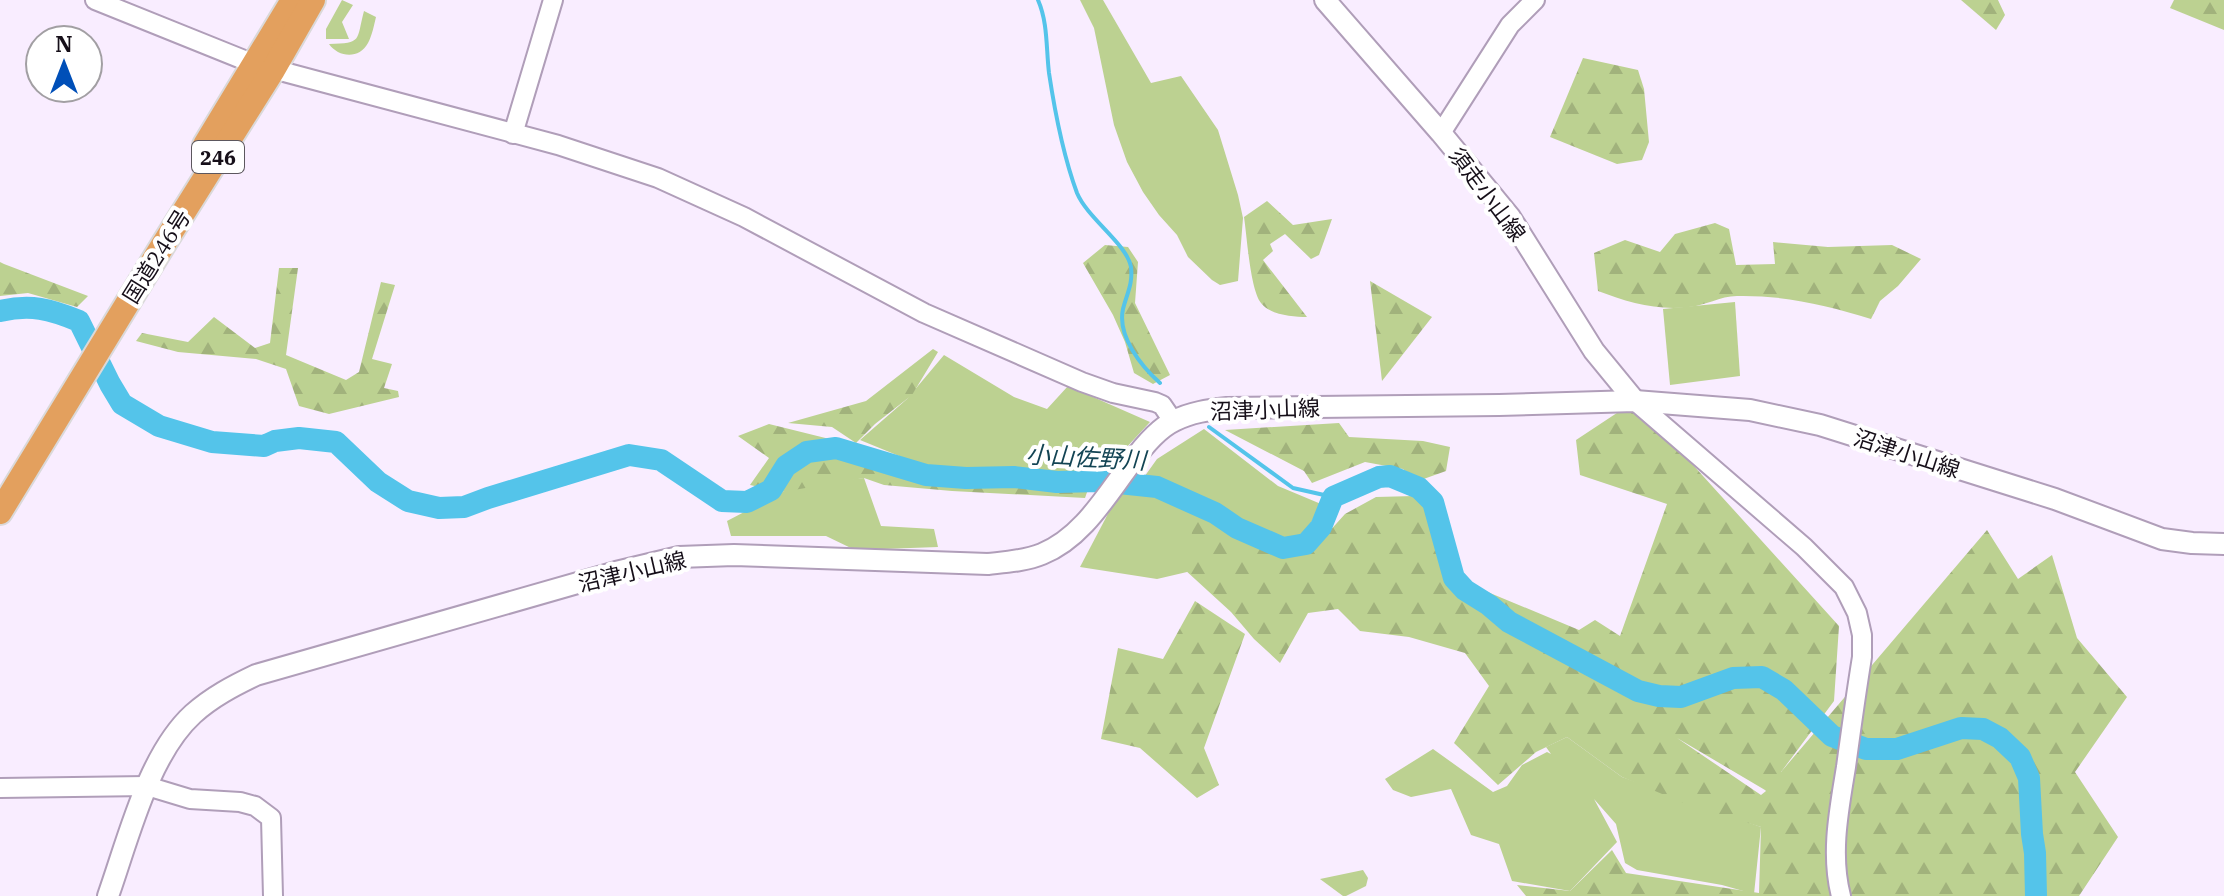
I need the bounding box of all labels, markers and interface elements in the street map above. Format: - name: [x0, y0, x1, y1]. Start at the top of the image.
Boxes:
- north arrow: [24, 24, 104, 104]
- text: N: [55, 29, 73, 58]
- road number: 246: [192, 141, 244, 173]
- street label: 須走小山線: [1443, 141, 1533, 247]
- street label: 国道246号: [116, 204, 196, 308]
- street label: 沼津小山線: [1210, 393, 1320, 425]
- street label: 沼津小山線: [1850, 422, 1964, 484]
- water label: 小山佐野川: [1025, 438, 1150, 476]
- street label: 沼津小山線: [575, 544, 689, 598]

